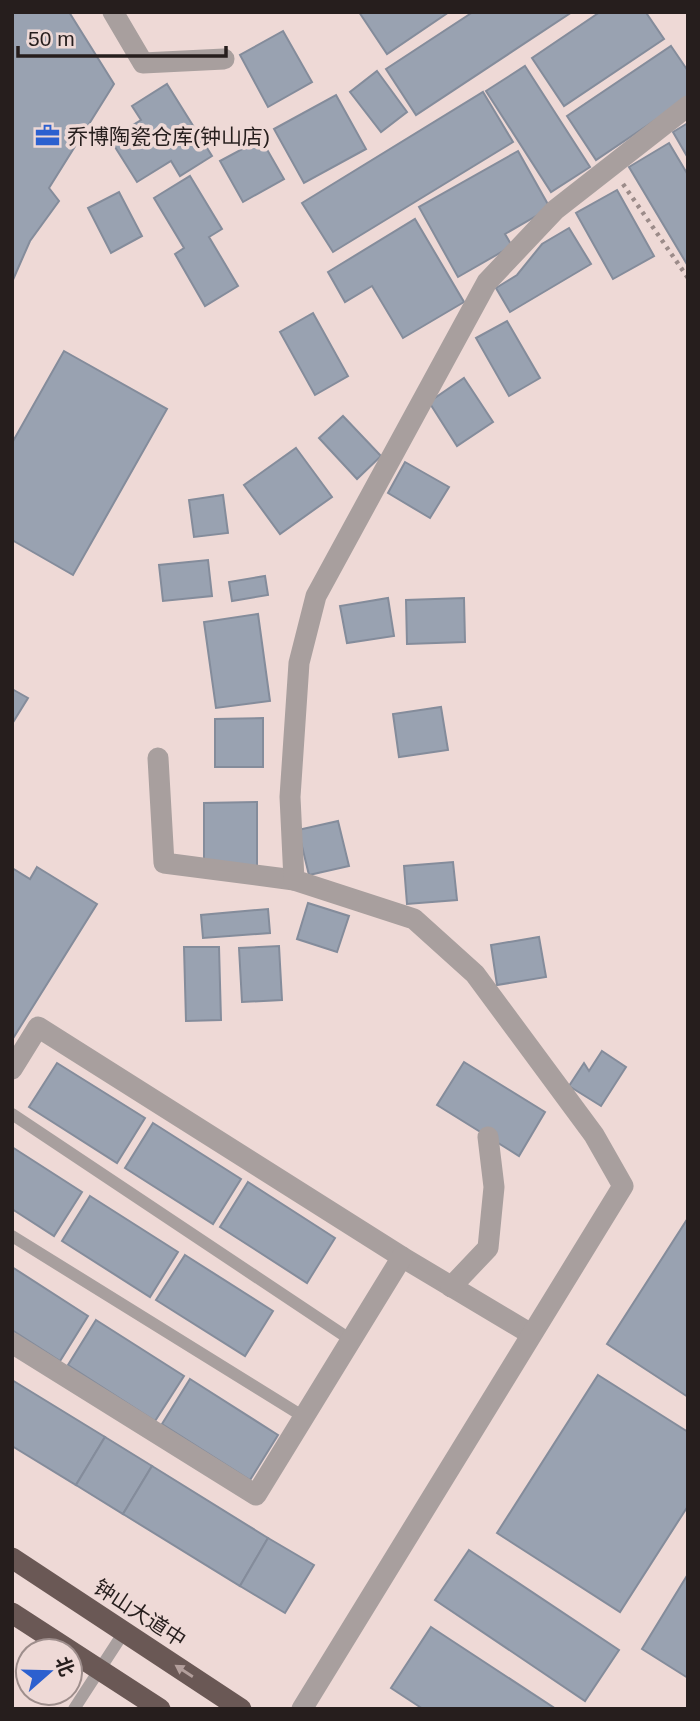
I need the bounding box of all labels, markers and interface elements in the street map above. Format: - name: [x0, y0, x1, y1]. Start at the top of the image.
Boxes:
- scale bar: [18, 14, 226, 58]
- text: 50 m: [28, 27, 75, 50]
- office icon: 乔博陶瓷仓库(钟山店): [33, 122, 61, 150]
- place label: 乔博陶瓷仓库(钟山店): [67, 125, 270, 148]
- street label: 钟山大道中: [90, 1575, 190, 1651]
- north arrow: [14, 1637, 84, 1707]
- text: 北: [51, 1654, 78, 1679]
- one-way arrow: [174, 1665, 194, 1678]

